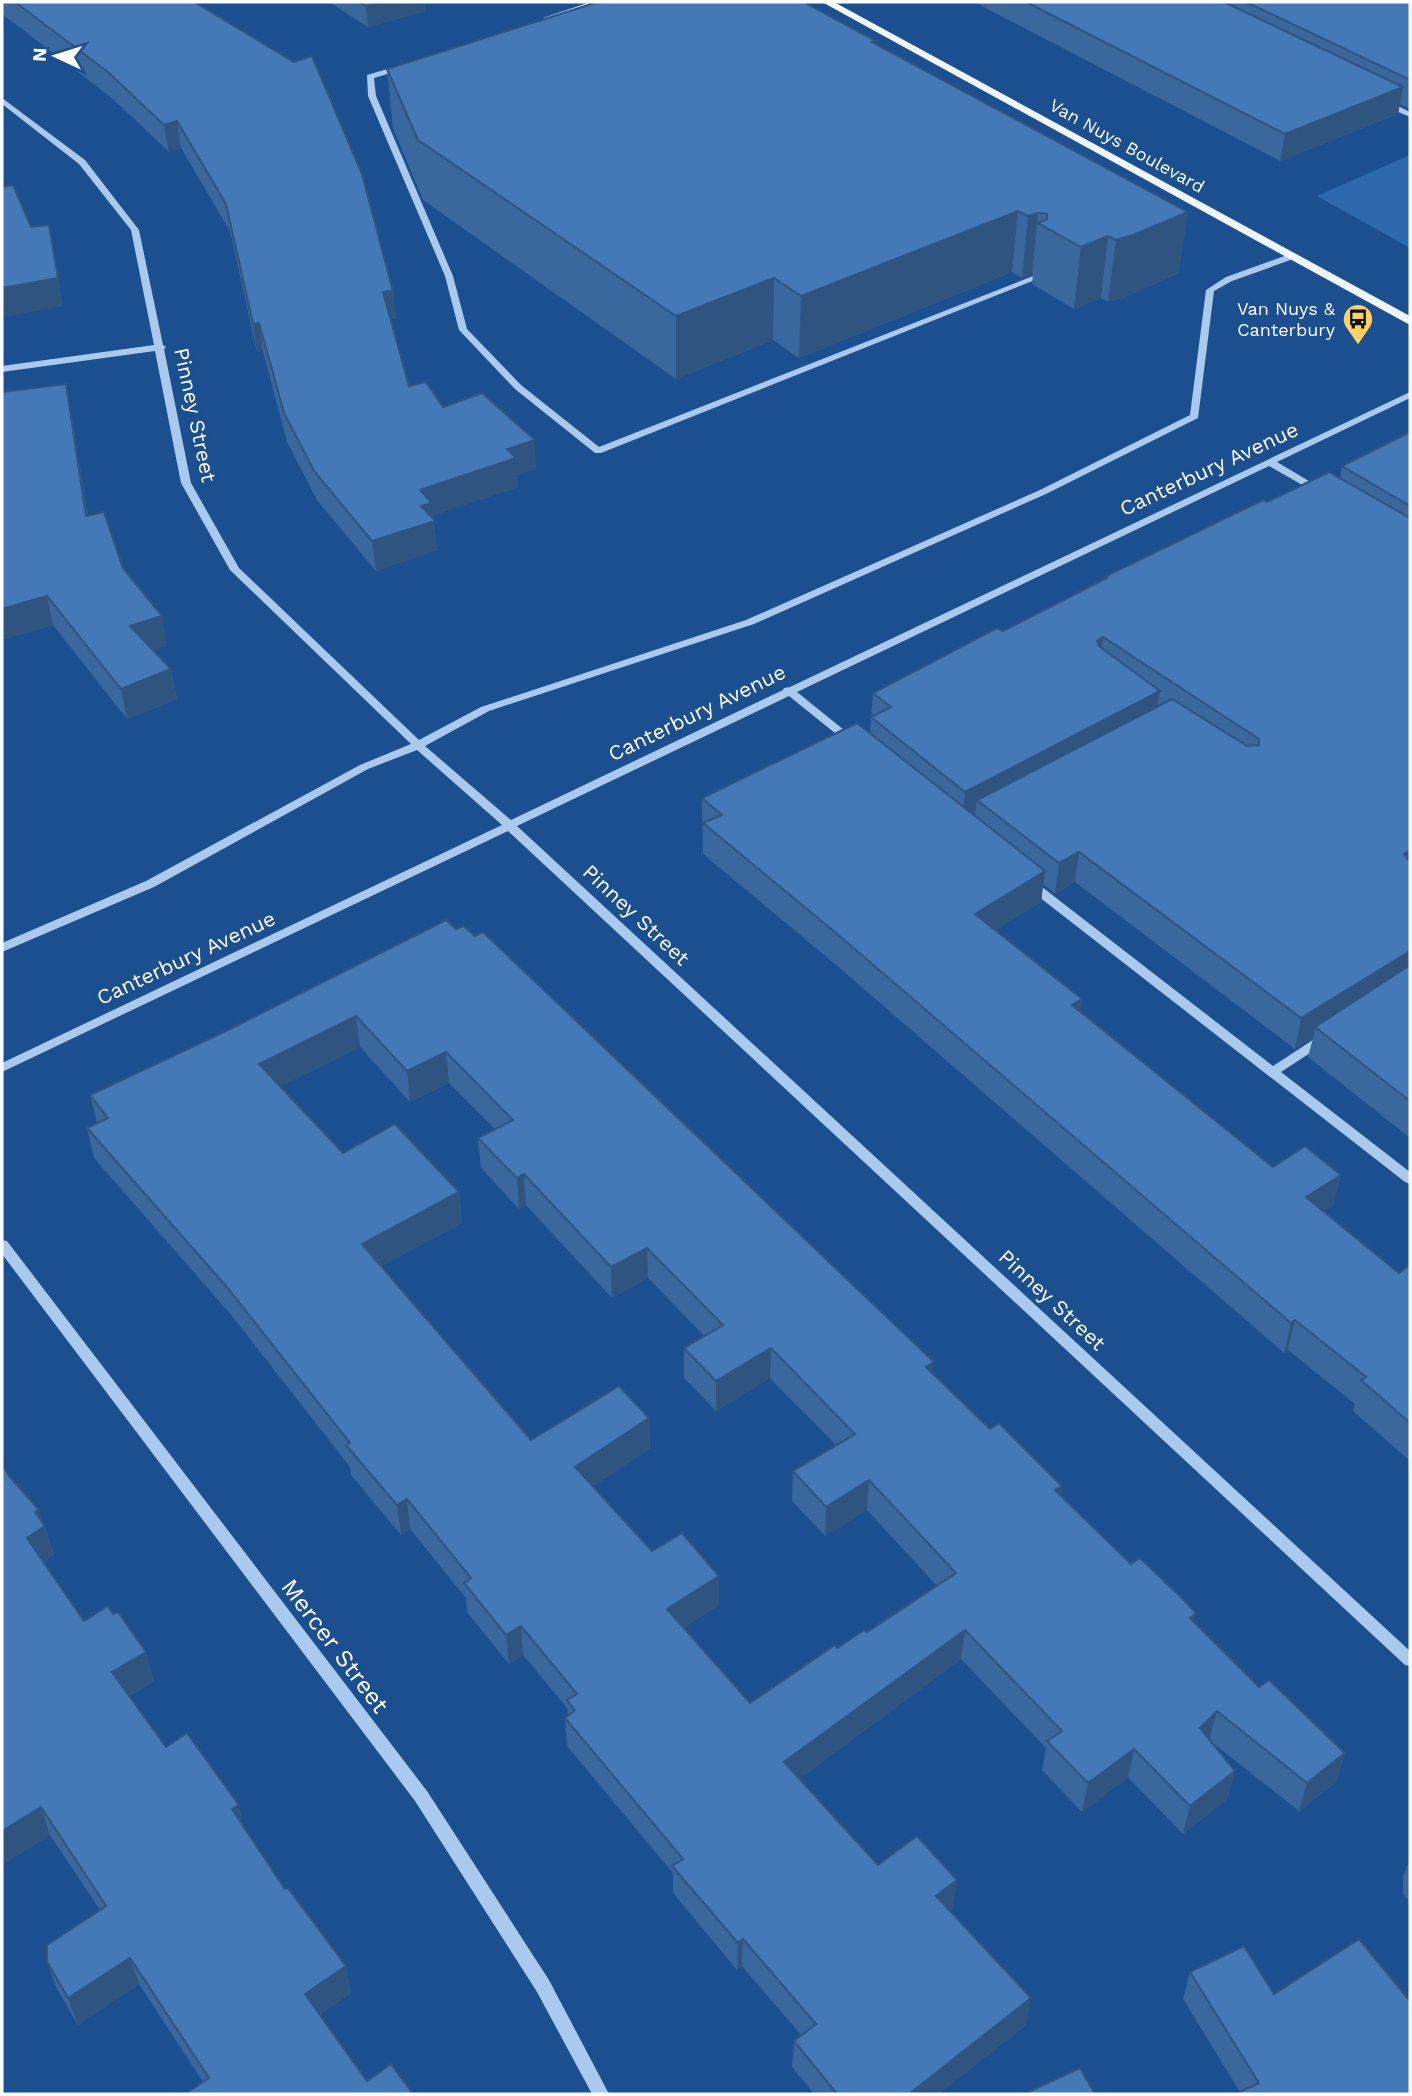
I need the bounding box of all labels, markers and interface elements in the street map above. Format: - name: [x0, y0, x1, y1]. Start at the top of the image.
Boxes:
- north arrow: [21, 21, 91, 91]
- text: N: [28, 47, 52, 63]
- street label: Van Nuys Boulevard: [1046, 94, 1208, 197]
- place label: Van Nuys & Canterbury: [1237, 298, 1336, 340]
- bus stop icon: Van Nuys & Canterbury: [1341, 302, 1375, 346]
- street label: Pinney Street: [169, 345, 222, 485]
- street label: Canterbury Avenue: [1115, 416, 1302, 521]
- street label: Canterbury Avenue: [604, 659, 790, 766]
- street label: Pinney Street: [578, 859, 695, 971]
- street label: Canterbury Avenue: [92, 905, 279, 1010]
- street label: Pinney Street: [994, 1244, 1111, 1356]
- street label: Mercer Street: [276, 1573, 394, 1719]

